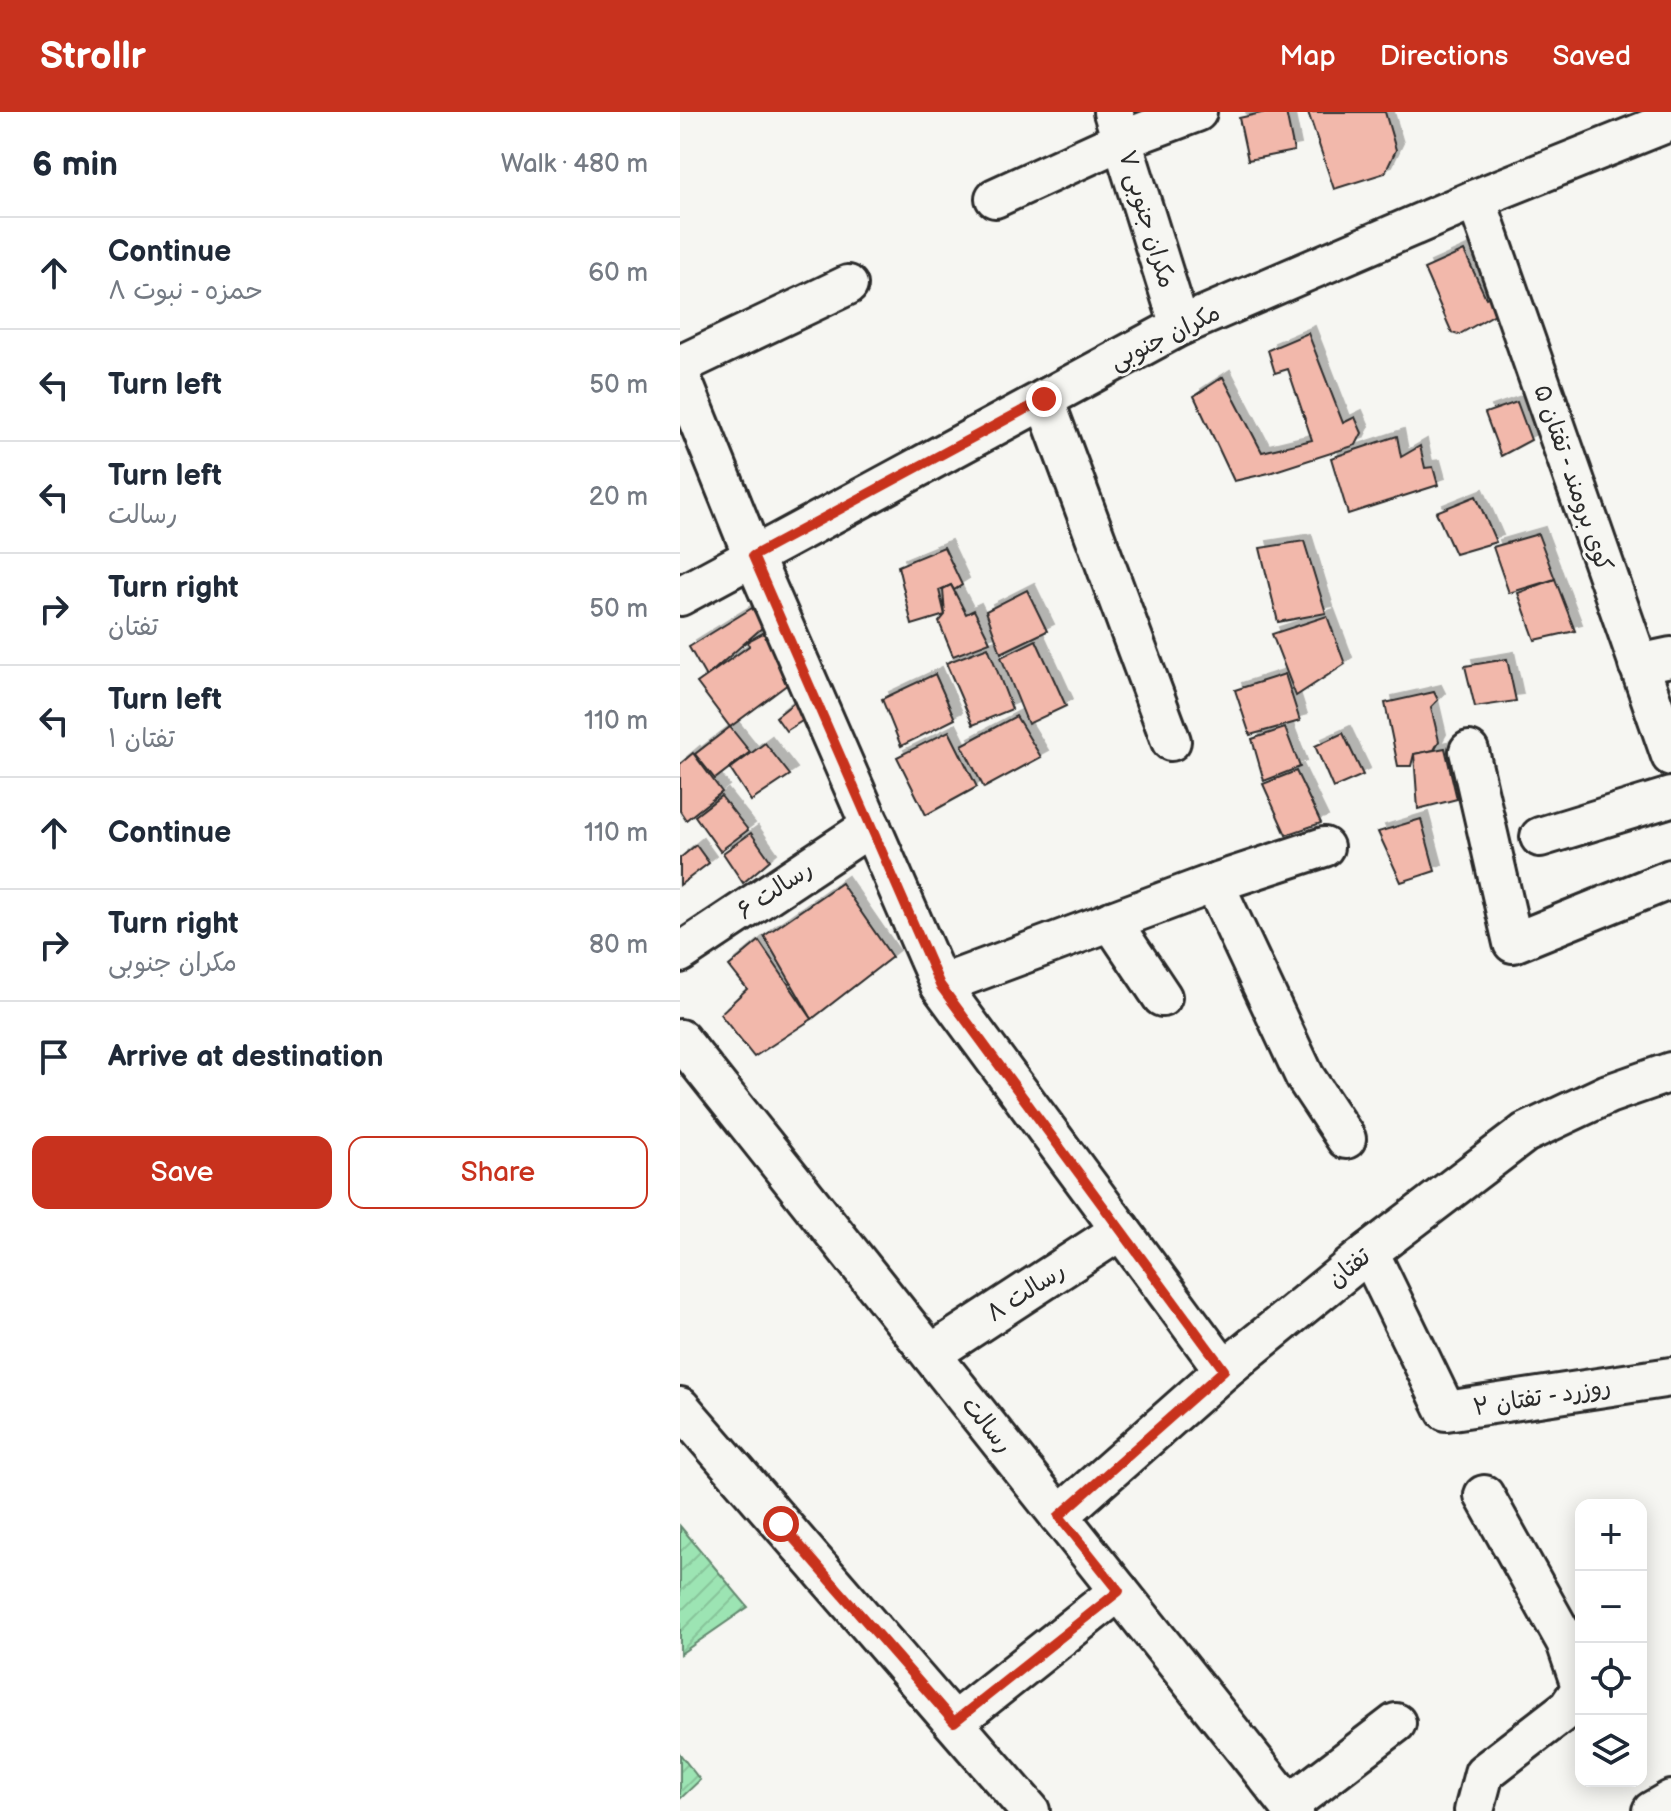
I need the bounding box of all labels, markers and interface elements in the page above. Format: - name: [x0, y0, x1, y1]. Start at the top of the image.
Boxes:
- text: Strollr: [40, 34, 146, 79]
- text: Map: [1279, 40, 1336, 73]
- text: Directions: [1380, 40, 1508, 73]
- text: Saved: [1552, 40, 1631, 73]
- text: 6 min: [32, 144, 118, 185]
- street label: مکران جنوبی ۷: [1111, 147, 1182, 292]
- text: Walk · 480 m: [501, 149, 648, 180]
- text: Continue: [108, 234, 231, 270]
- icon: ahead: [32, 251, 76, 295]
- text: 60 m: [588, 258, 648, 289]
- text: حمزه - نبوت ۸: [108, 276, 263, 307]
- street label: مکران جنوبی: [1105, 298, 1225, 377]
- icon: left: [32, 363, 76, 407]
- text: Turn left: [108, 367, 222, 403]
- text: 50 m: [589, 370, 648, 401]
- route end: [1026, 381, 1062, 417]
- street label: کوی برومند - تفتان ۵: [1527, 381, 1619, 575]
- text: Turn left: [108, 458, 222, 494]
- icon: left: [32, 475, 76, 519]
- text: 20 m: [589, 482, 648, 513]
- text: رسالت: [108, 500, 178, 531]
- text: Turn right: [108, 570, 239, 606]
- icon: right: [32, 587, 76, 631]
- text: 50 m: [589, 594, 648, 625]
- text: تفتان: [108, 612, 158, 643]
- text: Turn left: [108, 682, 222, 718]
- icon: left: [32, 699, 76, 743]
- text: 110 m: [584, 706, 648, 737]
- text: تفتان ۱: [108, 724, 175, 755]
- icon: ahead: [32, 811, 76, 855]
- text: Continue: [108, 815, 231, 851]
- text: 110 m: [584, 818, 648, 849]
- street label: رسالت ۶: [731, 854, 819, 926]
- text: Turn right: [108, 906, 239, 942]
- icon: right: [32, 923, 76, 967]
- text: 80 m: [589, 930, 648, 961]
- text: مکران جنوبی: [108, 948, 237, 979]
- icon: arrive: [32, 1035, 76, 1079]
- text: Arrive at destination: [108, 1039, 384, 1075]
- button: Save: [32, 1136, 332, 1209]
- button: Share: [348, 1136, 648, 1209]
- street label: تفتان: [1322, 1241, 1377, 1294]
- street label: رسالت ۸: [981, 1256, 1071, 1328]
- street label: روزرد - تفتان ۲: [1471, 1372, 1613, 1422]
- street label: رسالت: [955, 1391, 1019, 1459]
- map controls: [1575, 1499, 1647, 1787]
- button: +: [1575, 1499, 1647, 1571]
- route start: [763, 1506, 799, 1542]
- button: −: [1575, 1571, 1647, 1643]
- button: locate: [1575, 1643, 1647, 1715]
- button: layers: [1575, 1715, 1647, 1787]

